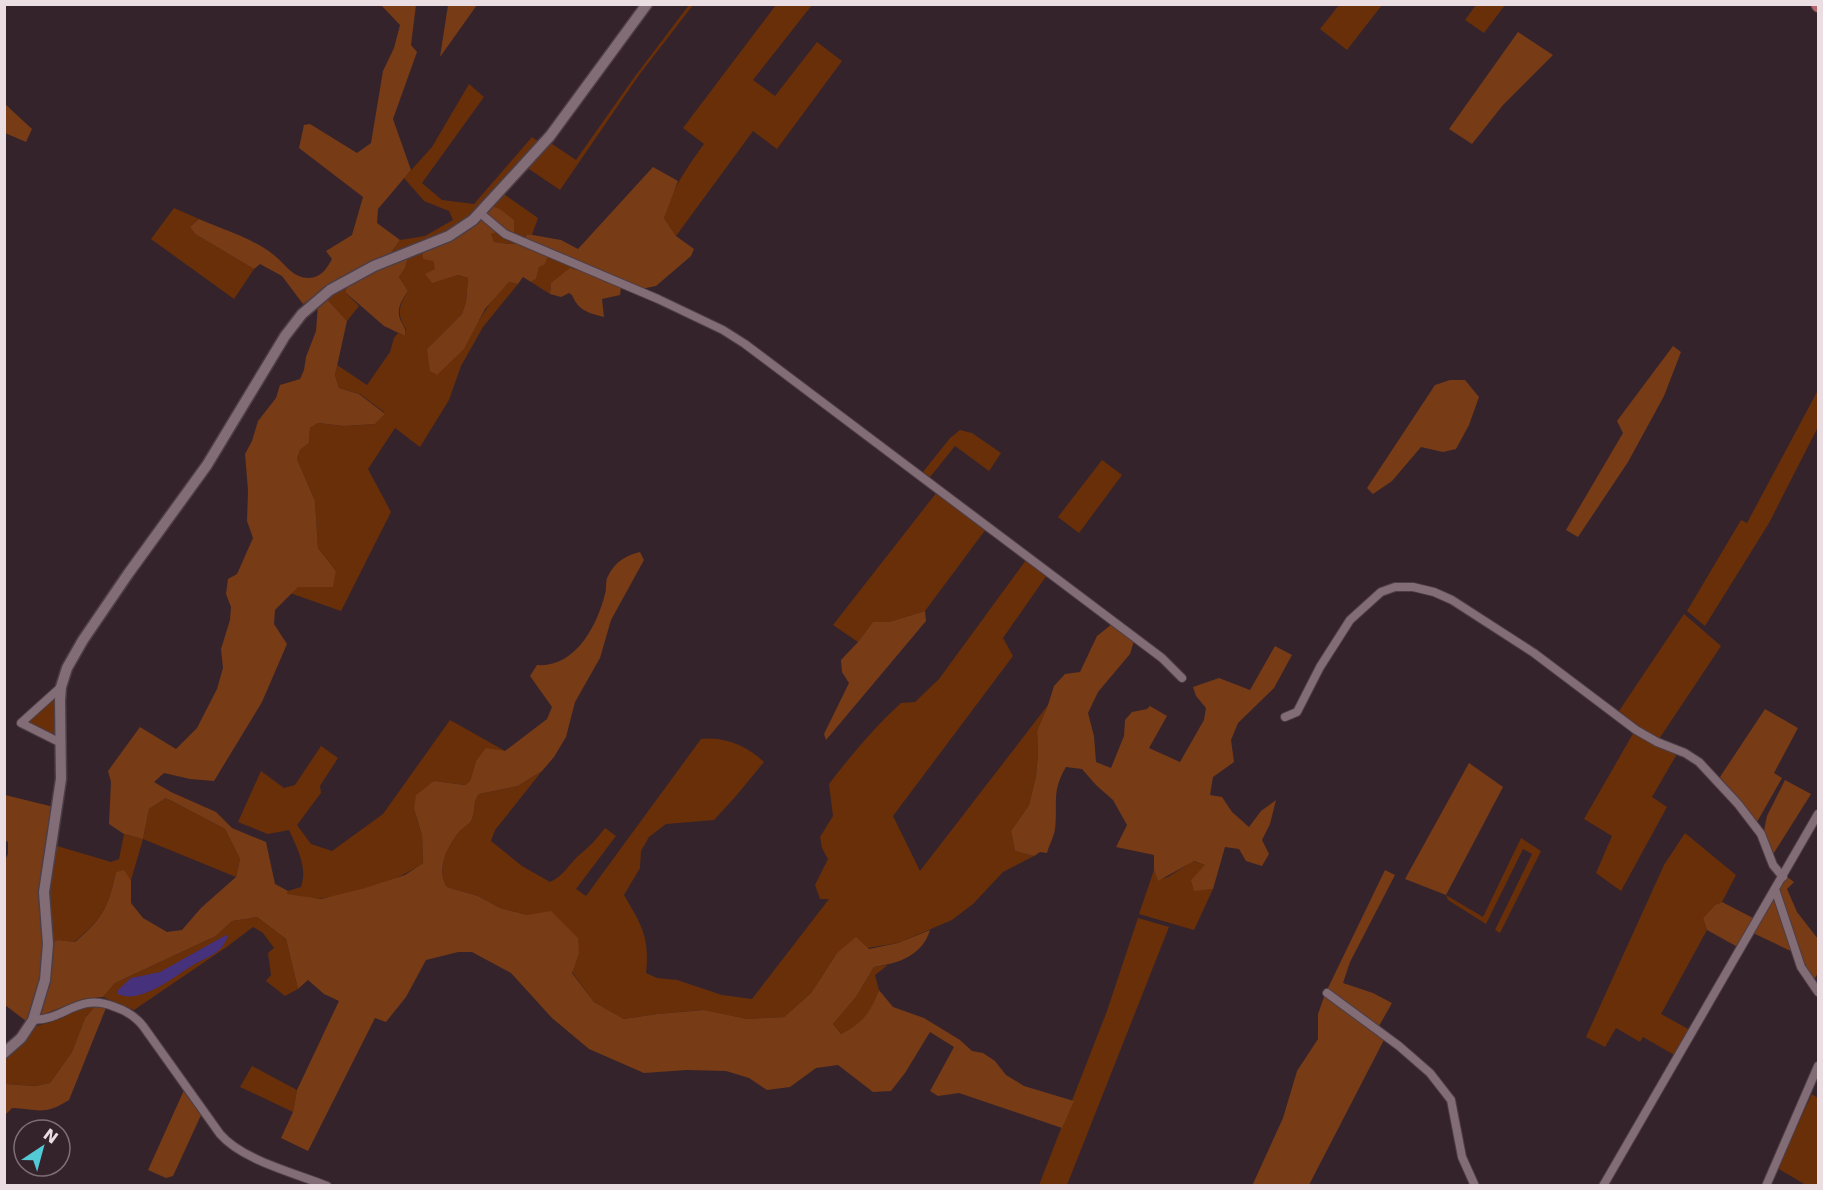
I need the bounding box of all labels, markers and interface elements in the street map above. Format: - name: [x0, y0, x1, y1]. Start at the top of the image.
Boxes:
- north arrow: [12, 1118, 72, 1178]
- text: N: [40, 1125, 62, 1148]

